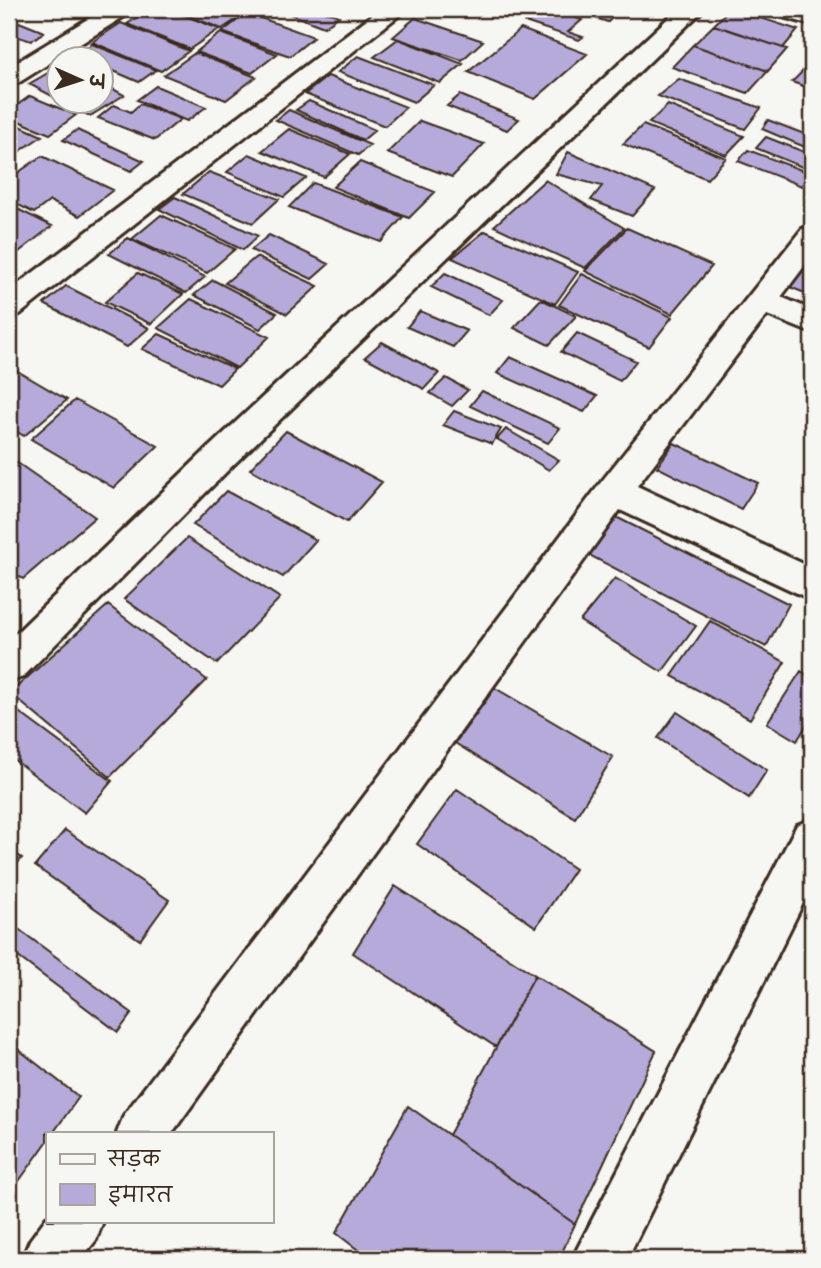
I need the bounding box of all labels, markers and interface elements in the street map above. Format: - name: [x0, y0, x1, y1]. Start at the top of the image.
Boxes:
- north arrow: [46, 46, 116, 116]
- text: उ: [82, 72, 109, 90]
- legend: [46, 1132, 273, 1222]
- text: सड़क: [107, 1145, 161, 1174]
- text: इमारत: [108, 1181, 174, 1210]

